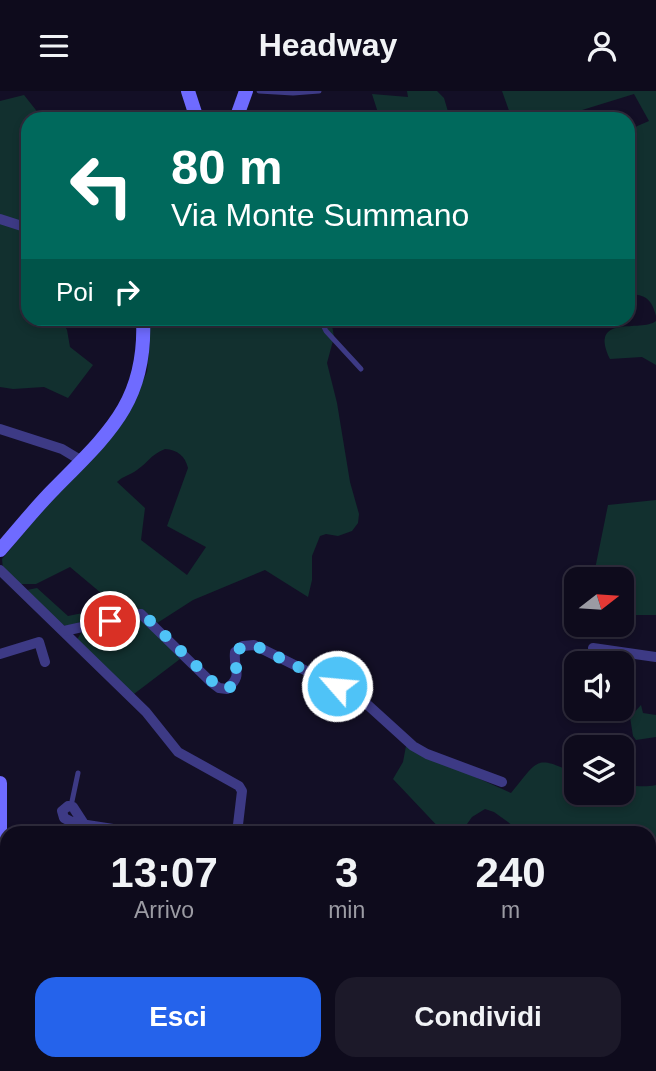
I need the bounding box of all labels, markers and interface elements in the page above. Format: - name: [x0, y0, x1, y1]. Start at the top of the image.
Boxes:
- icon: menu: [35, 27, 73, 65]
- text: Headway: [259, 27, 397, 63]
- icon: person: [583, 27, 621, 65]
- icon: left: [56, 140, 147, 231]
- text: 80 m: [171, 140, 283, 194]
- text: Via Monte Summano: [171, 197, 469, 233]
- icon: right: [108, 273, 146, 311]
- text: Poi: [56, 277, 94, 307]
- north arrow: [564, 567, 634, 637]
- map controls: [564, 567, 634, 805]
- pin: [80, 591, 140, 651]
- icon: arrive: [91, 602, 129, 640]
- position arrow: [300, 649, 374, 723]
- button: sound: [564, 651, 634, 721]
- button: layers: [564, 735, 634, 805]
- text: 13:07: [110, 849, 218, 896]
- text: 3: [335, 849, 358, 896]
- text: 240: [476, 849, 546, 896]
- text: Arrivo: [134, 897, 194, 923]
- text: min: [328, 897, 365, 923]
- text: m: [501, 897, 520, 923]
- button: Esci: [35, 977, 321, 1057]
- button: Condividi: [335, 977, 621, 1057]

